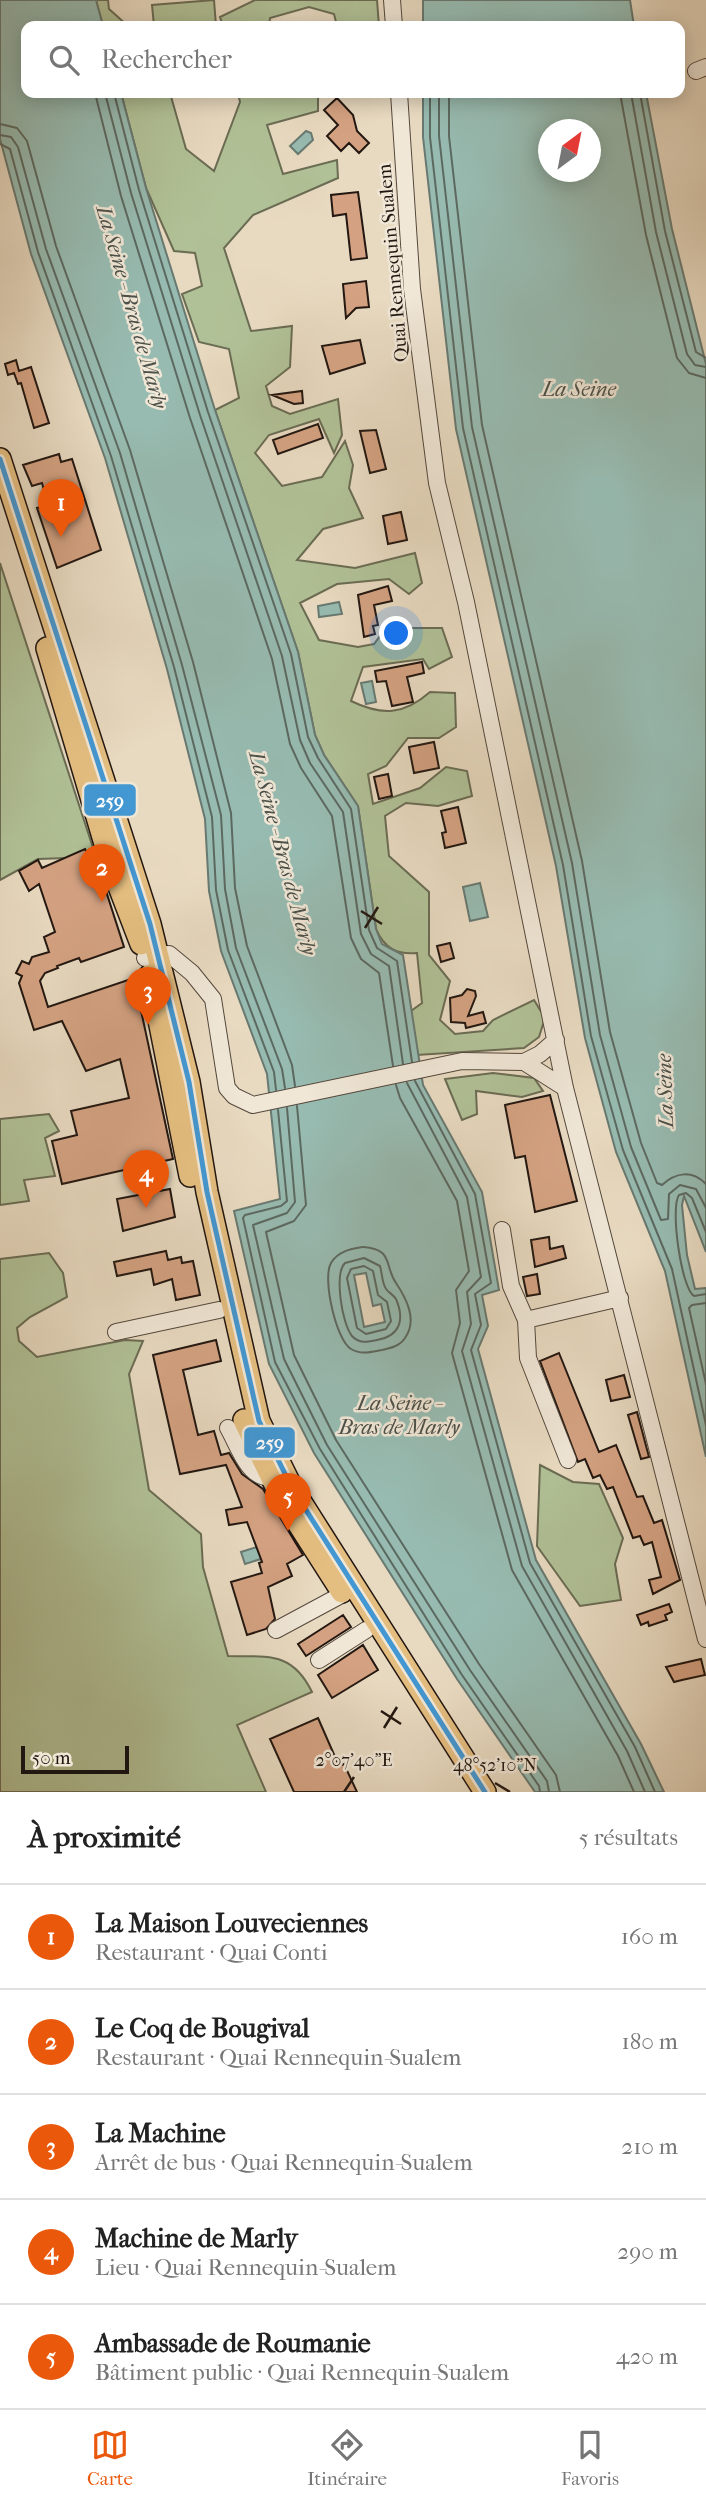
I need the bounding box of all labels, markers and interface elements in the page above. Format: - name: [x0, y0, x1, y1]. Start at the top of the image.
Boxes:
- search box: [21, 21, 685, 98]
- icon: search: [45, 41, 83, 79]
- text: Rechercher: [101, 44, 232, 75]
- north arrow: [538, 119, 601, 182]
- street label: Quai Rennequin Sualem: [373, 163, 413, 363]
- water label: La Seine - Bras de Marly: [91, 201, 173, 413]
- water label: La Seine: [540, 377, 617, 401]
- pin: 1: [38, 479, 84, 537]
- your location: [379, 616, 413, 650]
- water label: La Seine - Bras de Marly: [244, 746, 322, 959]
- line badge: 259: [83, 783, 137, 817]
- text: 259: [96, 790, 124, 812]
- pin: 2: [79, 844, 125, 902]
- pin: 3: [125, 967, 171, 1025]
- water label: La Seine: [652, 1053, 678, 1130]
- pin: 4: [123, 1150, 169, 1208]
- water label: La Seine - Bras de Marly: [337, 1391, 461, 1439]
- line badge: 259: [243, 1426, 296, 1459]
- text: 259: [256, 1432, 284, 1454]
- pin: 5: [265, 1473, 311, 1531]
- scale bar: [21, 1743, 130, 1775]
- text: 50 m: [32, 1747, 71, 1769]
- text: 2°07'40"E: [316, 1750, 392, 1771]
- text: 48°52'10"N: [453, 1755, 537, 1776]
- text: À proximité: [28, 1820, 181, 1855]
- text: 5 résultats: [579, 1824, 678, 1851]
- text: La Maison Louveciennes: [95, 1908, 368, 1939]
- text: 1: [47, 1923, 55, 1950]
- text: 160 m: [621, 1923, 678, 1950]
- text: Restaurant · Quai Conti: [95, 1939, 328, 1966]
- text: Le Coq de Bougival: [95, 2013, 309, 2044]
- text: 2: [45, 2028, 57, 2055]
- text: 180 m: [621, 2028, 678, 2055]
- text: Restaurant · Quai Rennequin-Sualem: [95, 2044, 461, 2071]
- text: La Machine: [95, 2118, 226, 2149]
- text: 3: [46, 2133, 56, 2160]
- text: 210 m: [621, 2133, 678, 2160]
- text: Arrêt de bus · Quai Rennequin-Sualem: [95, 2149, 473, 2176]
- text: Machine de Marly: [95, 2223, 298, 2254]
- text: 4: [44, 2238, 58, 2265]
- text: 290 m: [617, 2238, 678, 2265]
- text: Lieu · Quai Rennequin-Sualem: [95, 2254, 396, 2281]
- text: Ambassade de Roumanie: [95, 2328, 371, 2359]
- text: 5: [46, 2343, 56, 2370]
- text: 420 m: [616, 2343, 678, 2370]
- text: Bâtiment public · Quai Rennequin-Sualem: [95, 2359, 509, 2386]
- tab: Carte: [87, 2426, 133, 2490]
- tab: Itinéraire: [307, 2426, 387, 2490]
- tab: Favoris: [561, 2426, 619, 2490]

